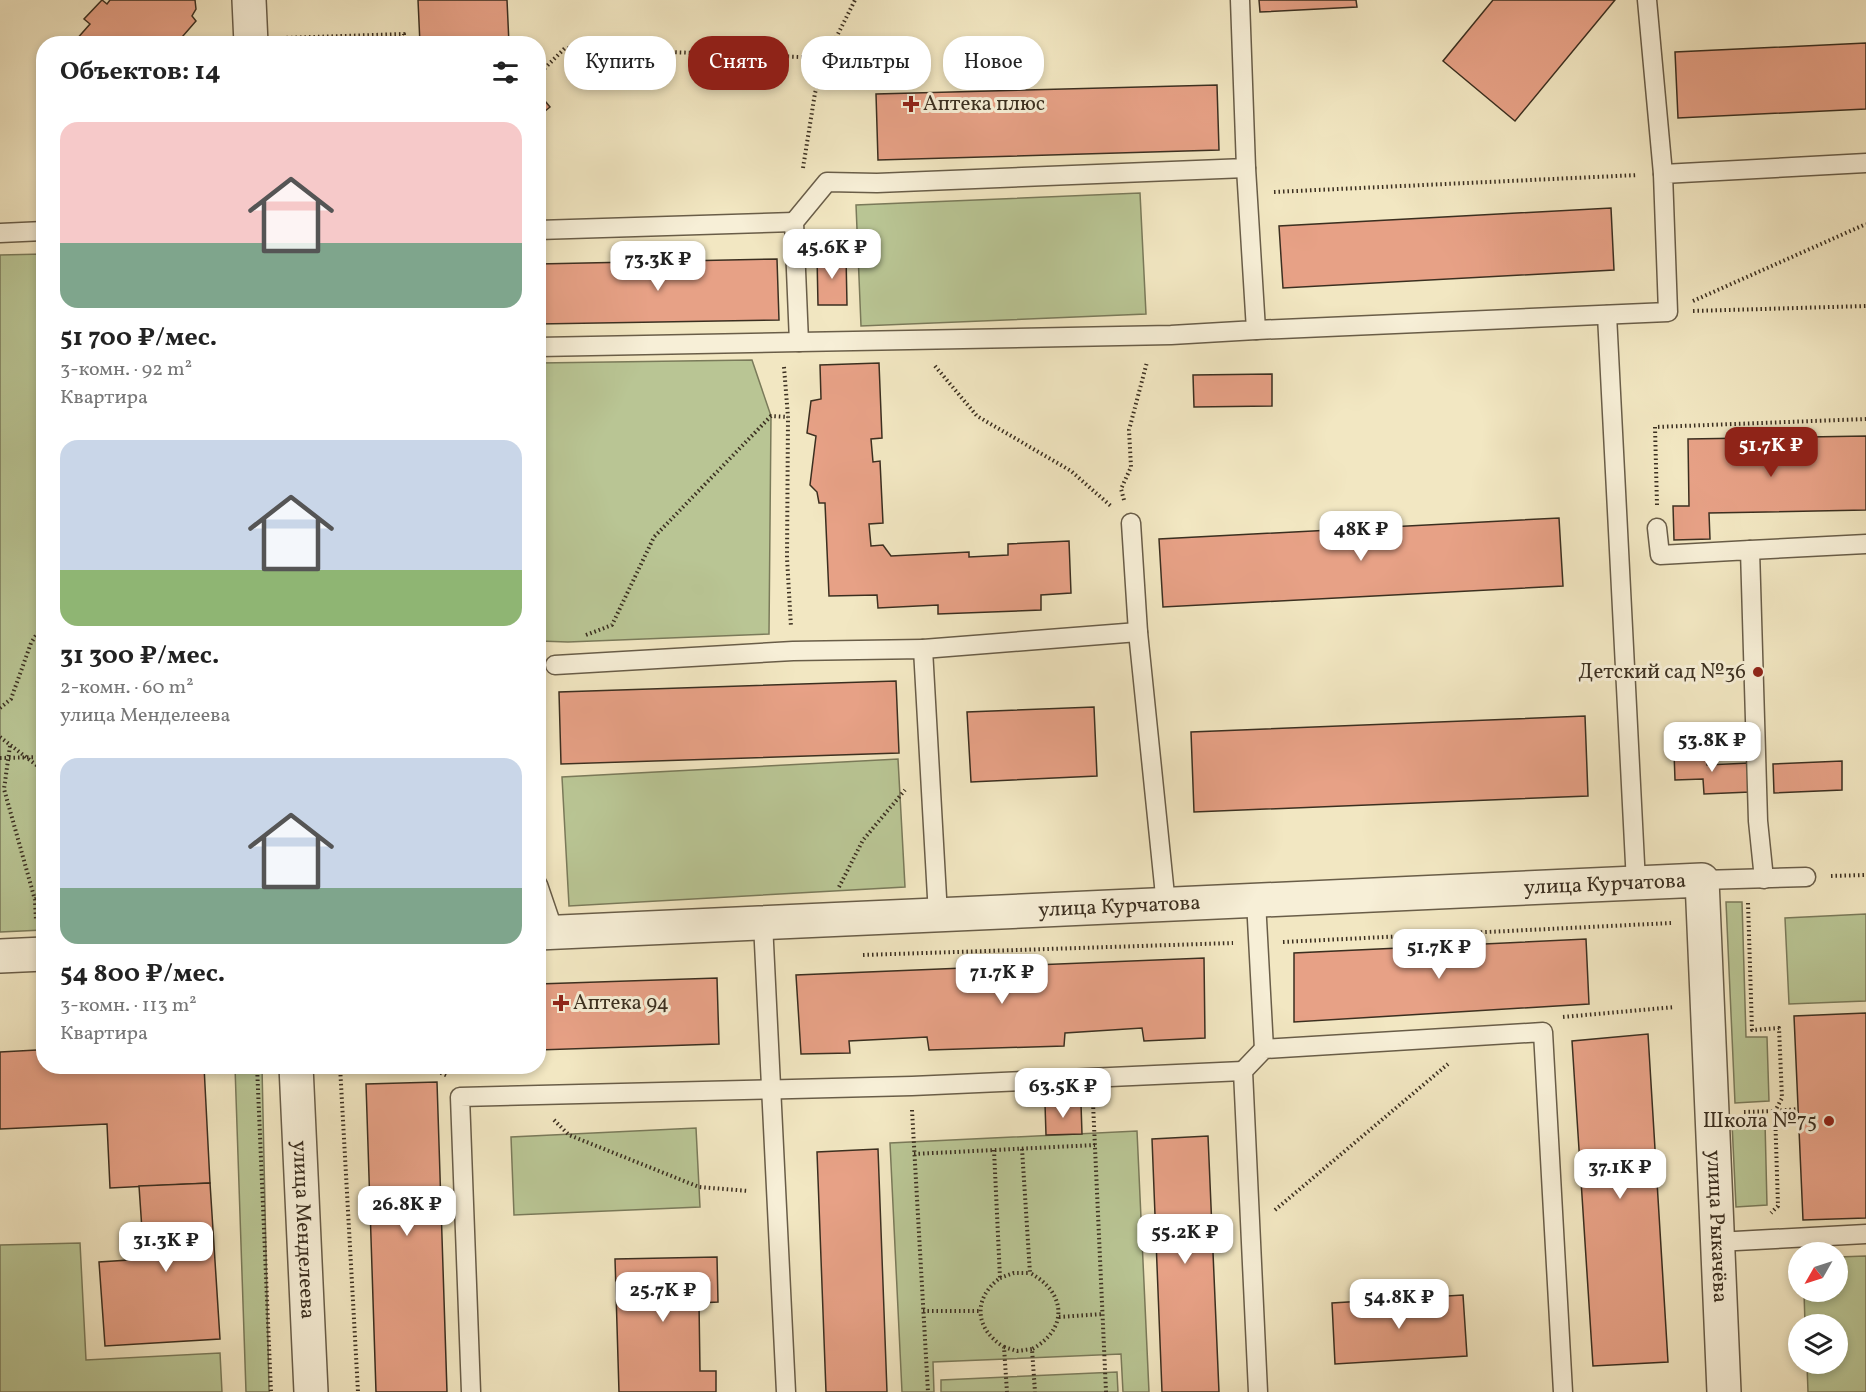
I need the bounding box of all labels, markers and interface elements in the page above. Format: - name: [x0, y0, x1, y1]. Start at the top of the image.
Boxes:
- chip: Купить: [564, 36, 676, 90]
- chip: Снять: [688, 36, 789, 90]
- chip: Фильтры: [801, 36, 931, 90]
- chip: Новое: [943, 36, 1044, 90]
- text: Объектов: 14: [60, 54, 221, 90]
- icon: filters: [489, 56, 522, 89]
- place label: Аптека плюс: [923, 90, 1045, 119]
- marker: Аптека плюс: [904, 97, 918, 111]
- icon: home: [237, 161, 345, 269]
- pin: 45.6K ₽: [777, 229, 887, 280]
- text: 45.6K ₽: [797, 234, 867, 262]
- pin: 73.3K ₽: [603, 241, 713, 292]
- text: 73.3K ₽: [624, 246, 692, 274]
- text: 51 700 ₽/мес.: [60, 320, 217, 356]
- text: 3-комн. · 92 m²: [60, 356, 192, 384]
- text: Квартира: [60, 384, 148, 412]
- pin: 51.7K ₽: [1716, 427, 1826, 478]
- text: 51.7K ₽: [1739, 432, 1803, 460]
- icon: home: [237, 479, 345, 587]
- pin: 48K ₽: [1319, 511, 1403, 562]
- text: 48K ₽: [1333, 516, 1389, 544]
- text: 31 300 ₽/мес.: [60, 638, 219, 674]
- place label: Детский сад №36: [1578, 658, 1746, 687]
- marker: Детский сад №36: [1751, 665, 1765, 679]
- text: 2-комн. · 60 m²: [60, 674, 194, 702]
- text: улица Менделеева: [60, 702, 230, 730]
- pin: 53.8K ₽: [1657, 722, 1767, 773]
- text: 53.8K ₽: [1678, 727, 1746, 755]
- icon: home: [237, 797, 345, 905]
- street label: улица Курчатова: [1523, 866, 1687, 903]
- street label: улица Курчатова: [1038, 888, 1201, 925]
- pin: 51.7K ₽: [1384, 929, 1494, 980]
- text: 51.7K ₽: [1407, 934, 1471, 962]
- pin: 71.7K ₽: [947, 954, 1057, 1005]
- text: 54 800 ₽/мес.: [60, 956, 225, 992]
- text: 71.7K ₽: [970, 959, 1034, 987]
- place label: Аптека 94: [573, 989, 669, 1018]
- text: 3-комн. · 113 m²: [60, 992, 197, 1020]
- marker: Аптека 94: [554, 996, 568, 1010]
- text: Квартира: [60, 1020, 148, 1048]
- pin: 63.5K ₽: [1008, 1068, 1118, 1119]
- text: 63.5K ₽: [1029, 1073, 1097, 1101]
- place label: Школа №75: [1703, 1107, 1817, 1136]
- marker: Школа №75: [1822, 1114, 1836, 1128]
- street label: улица Менделеева: [285, 1140, 322, 1320]
- pin: 37.1K ₽: [1565, 1149, 1675, 1200]
- street label: улица Рыкачёва: [1699, 1149, 1735, 1304]
- text: 37.1K ₽: [1588, 1154, 1652, 1182]
- pin: 26.8K ₽: [352, 1186, 462, 1237]
- text: 26.8K ₽: [372, 1191, 442, 1219]
- pin: 55.2K ₽: [1130, 1214, 1240, 1265]
- text: 55.2K ₽: [1151, 1219, 1219, 1247]
- pin: 31.3K ₽: [111, 1222, 221, 1273]
- text: 31.3K ₽: [133, 1227, 199, 1255]
- north arrow: [1788, 1242, 1848, 1302]
- map controls: [1788, 1242, 1848, 1374]
- pin: 25.7K ₽: [608, 1272, 718, 1323]
- text: 25.7K ₽: [630, 1277, 696, 1305]
- pin: 54.8K ₽: [1344, 1279, 1454, 1330]
- text: 54.8K ₽: [1364, 1284, 1434, 1312]
- button: layers: [1788, 1314, 1848, 1374]

